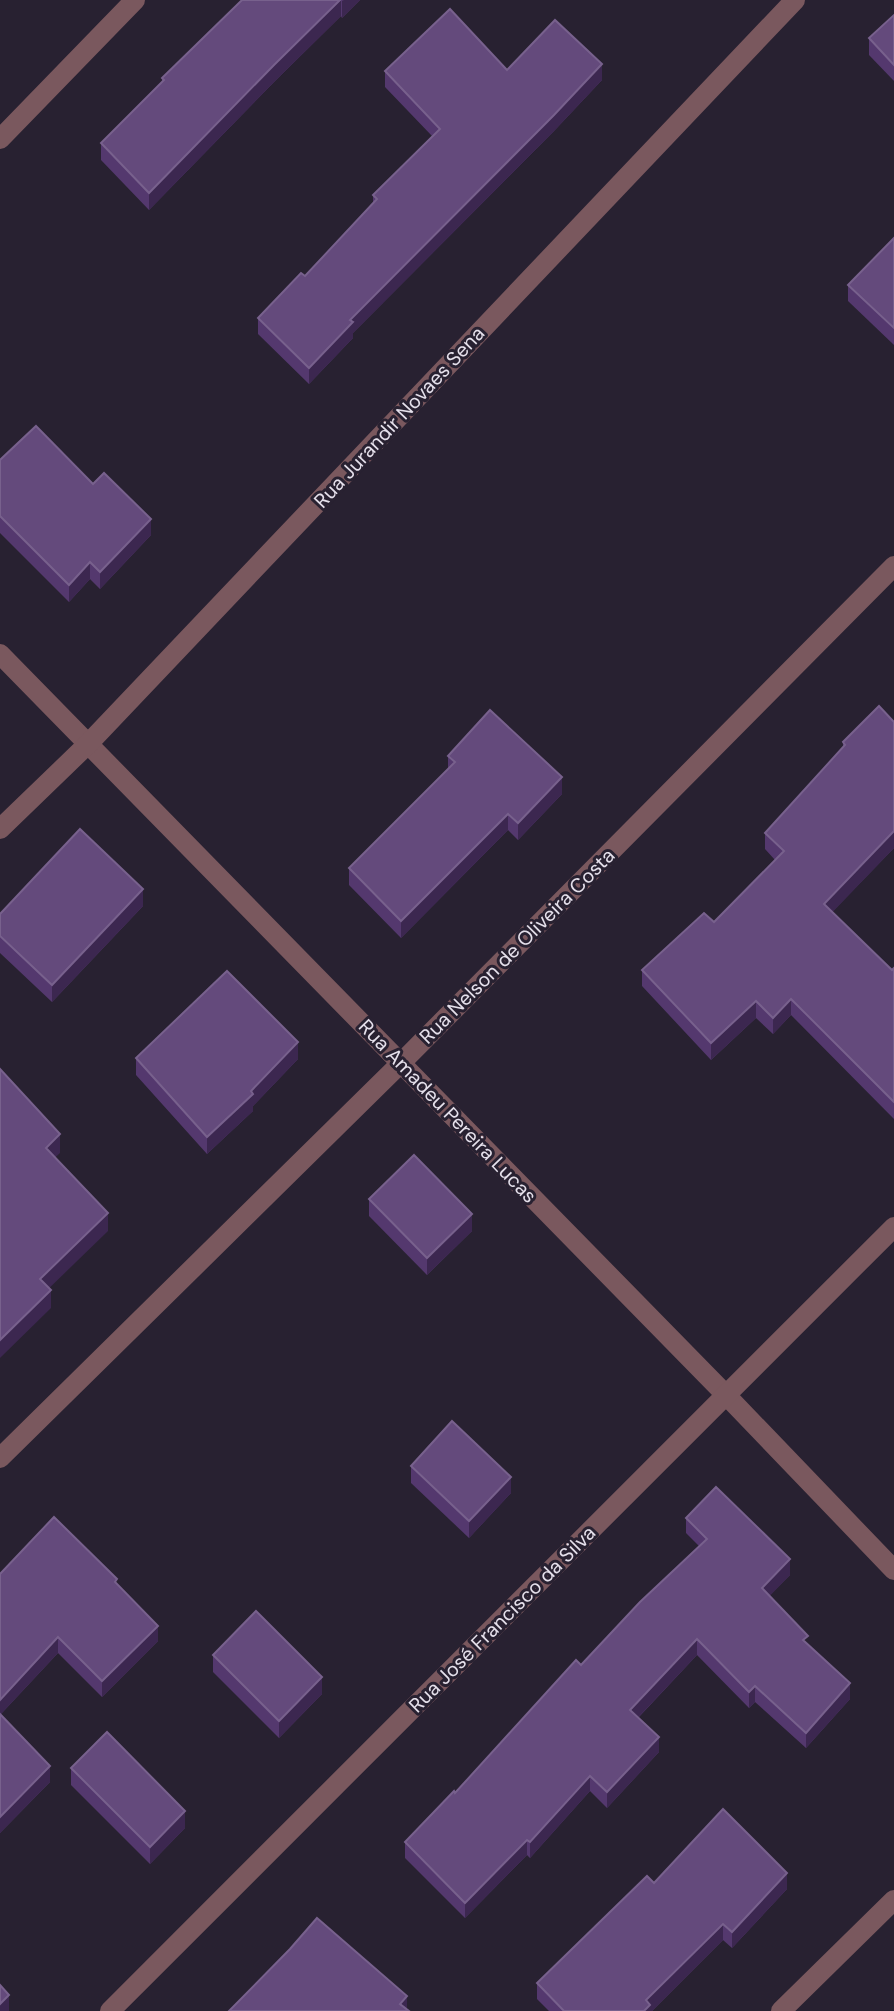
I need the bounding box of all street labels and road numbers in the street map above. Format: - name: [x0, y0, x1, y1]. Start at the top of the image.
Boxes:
- street label: Rua Jurandir Novaes Sena: [308, 321, 490, 513]
- street label: Rua Nelson de Oliveira Costa: [414, 843, 620, 1049]
- street label: Rua Amadeu Pereira Lucas: [353, 1014, 543, 1208]
- street label: Rua José Francisco da Silva: [403, 1520, 601, 1718]

